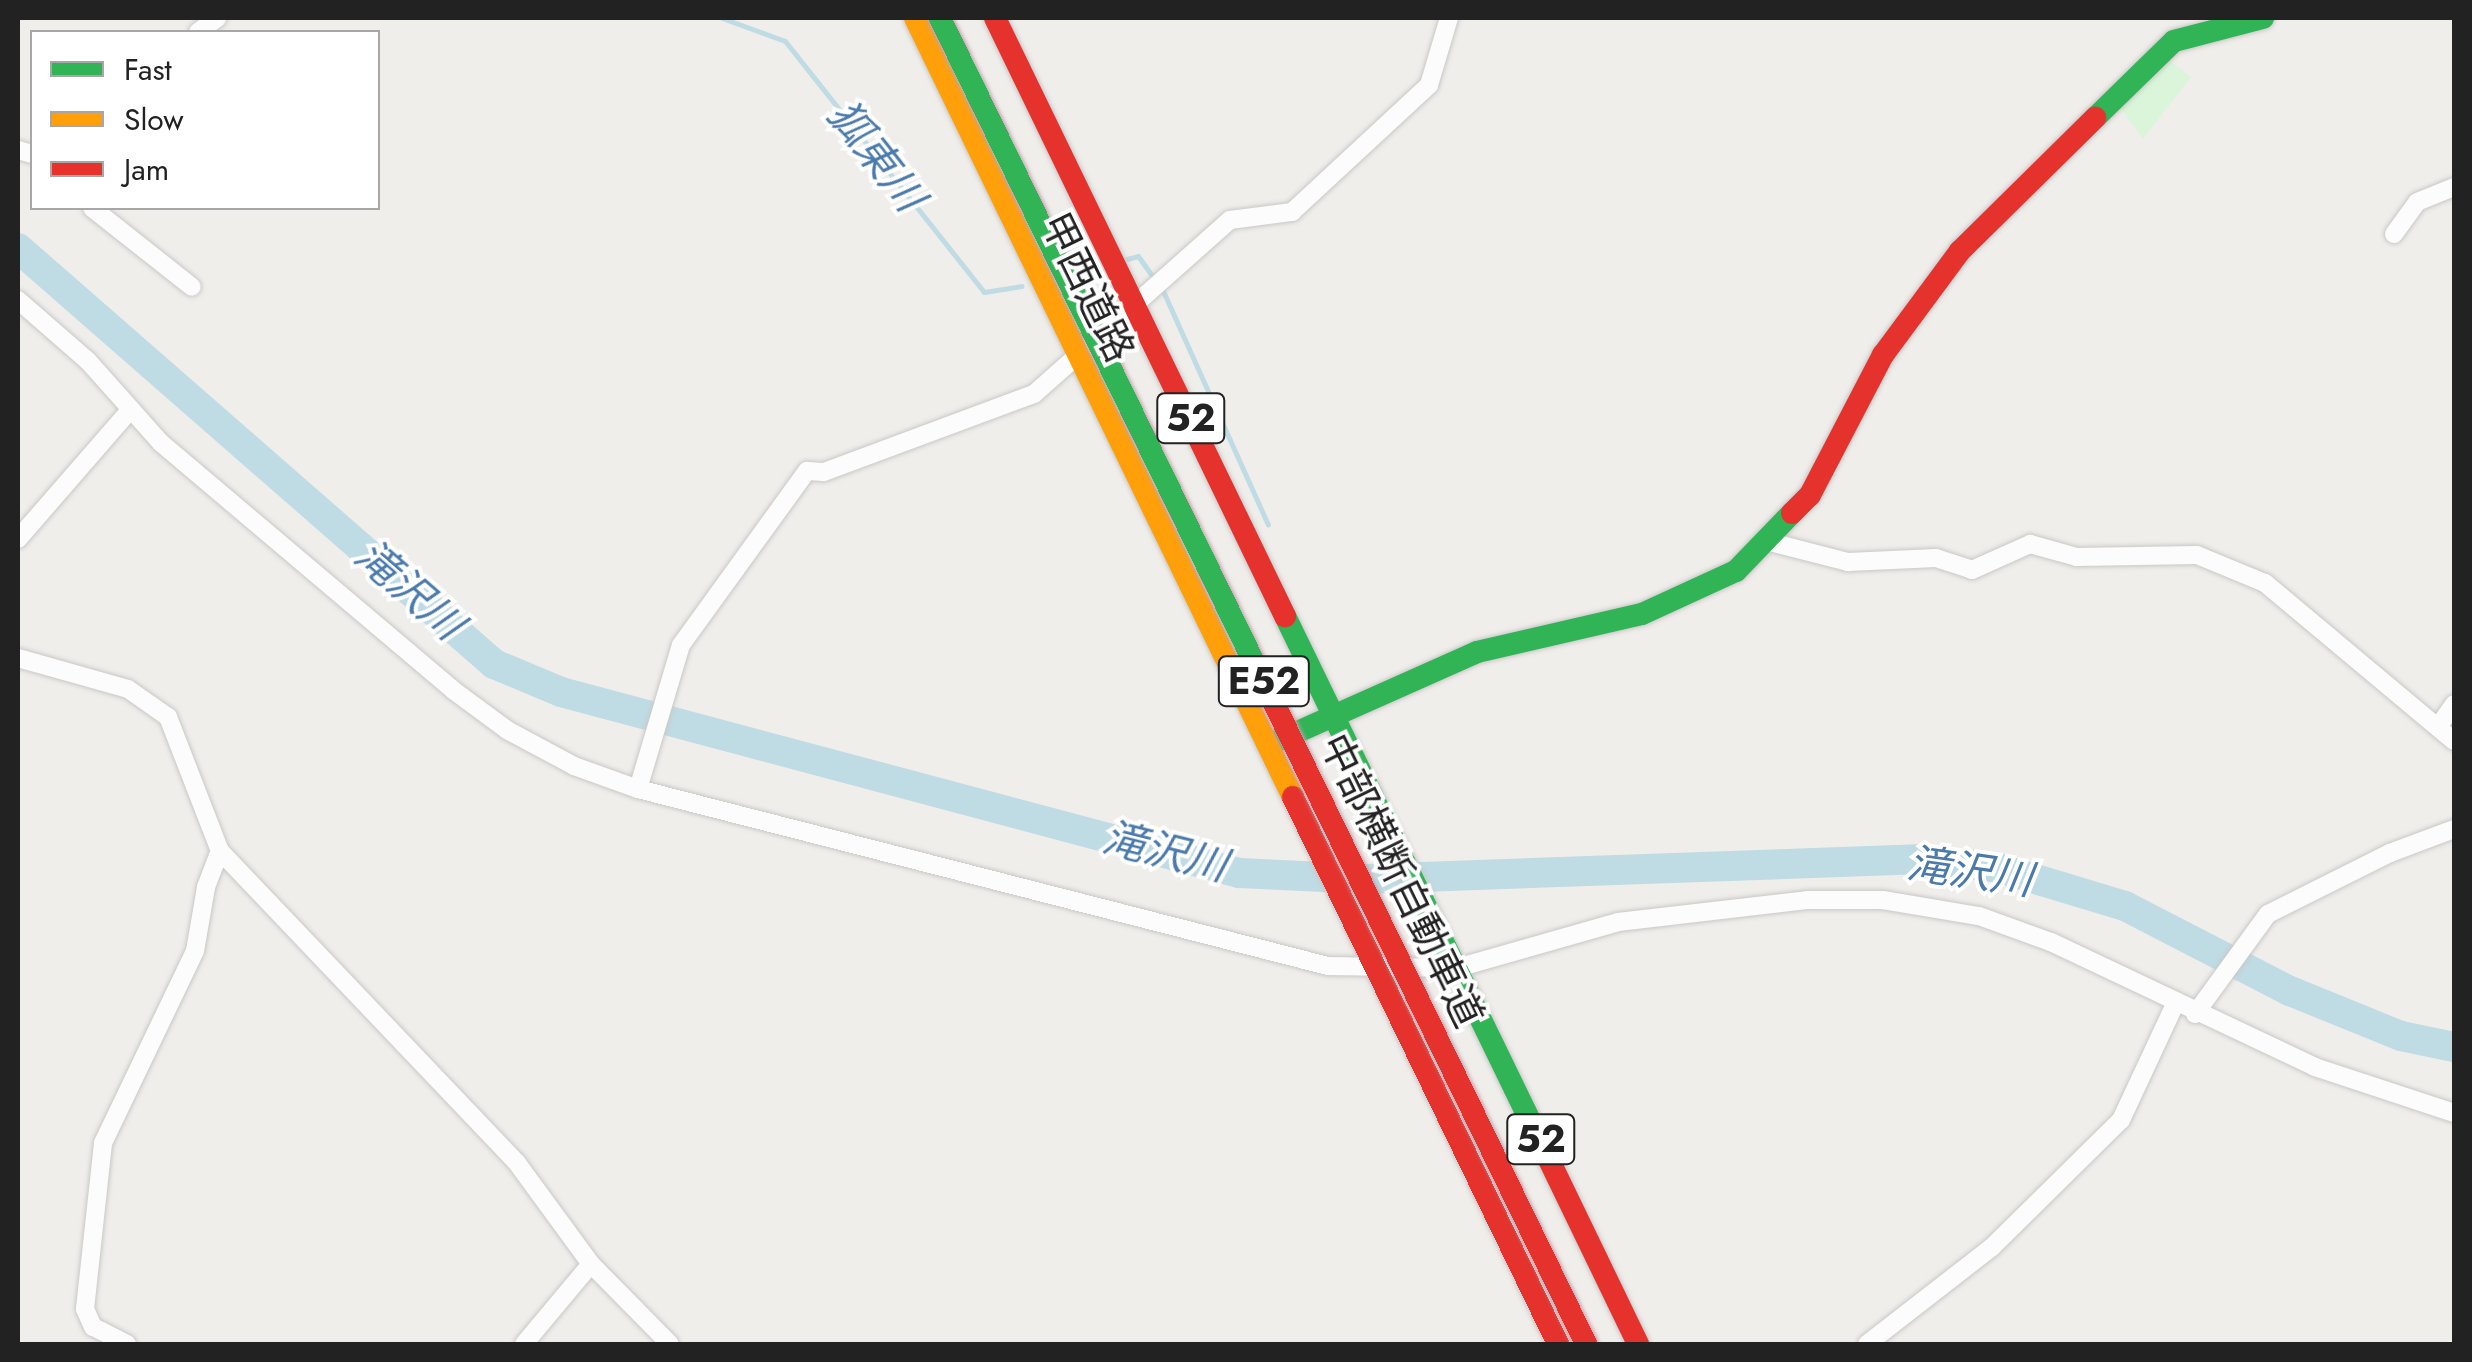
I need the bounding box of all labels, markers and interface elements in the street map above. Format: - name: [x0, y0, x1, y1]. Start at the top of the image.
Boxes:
- legend: [30, 30, 380, 210]
- text: Fast: [124, 48, 172, 91]
- water label: 狐東川: [817, 91, 935, 221]
- text: Slow: [124, 98, 184, 141]
- text: Jam: [124, 148, 169, 191]
- street label: 甲西道路: [1031, 205, 1145, 369]
- road number: 52: [1156, 385, 1226, 451]
- water label: 滝沢川: [345, 530, 473, 650]
- road number: E52: [1216, 648, 1312, 714]
- street label: 中部横断自動車道: [1310, 726, 1494, 1034]
- water label: 滝沢川: [1098, 812, 1232, 892]
- water label: 滝沢川: [1904, 838, 2036, 906]
- road number: 52: [1506, 1106, 1576, 1172]

